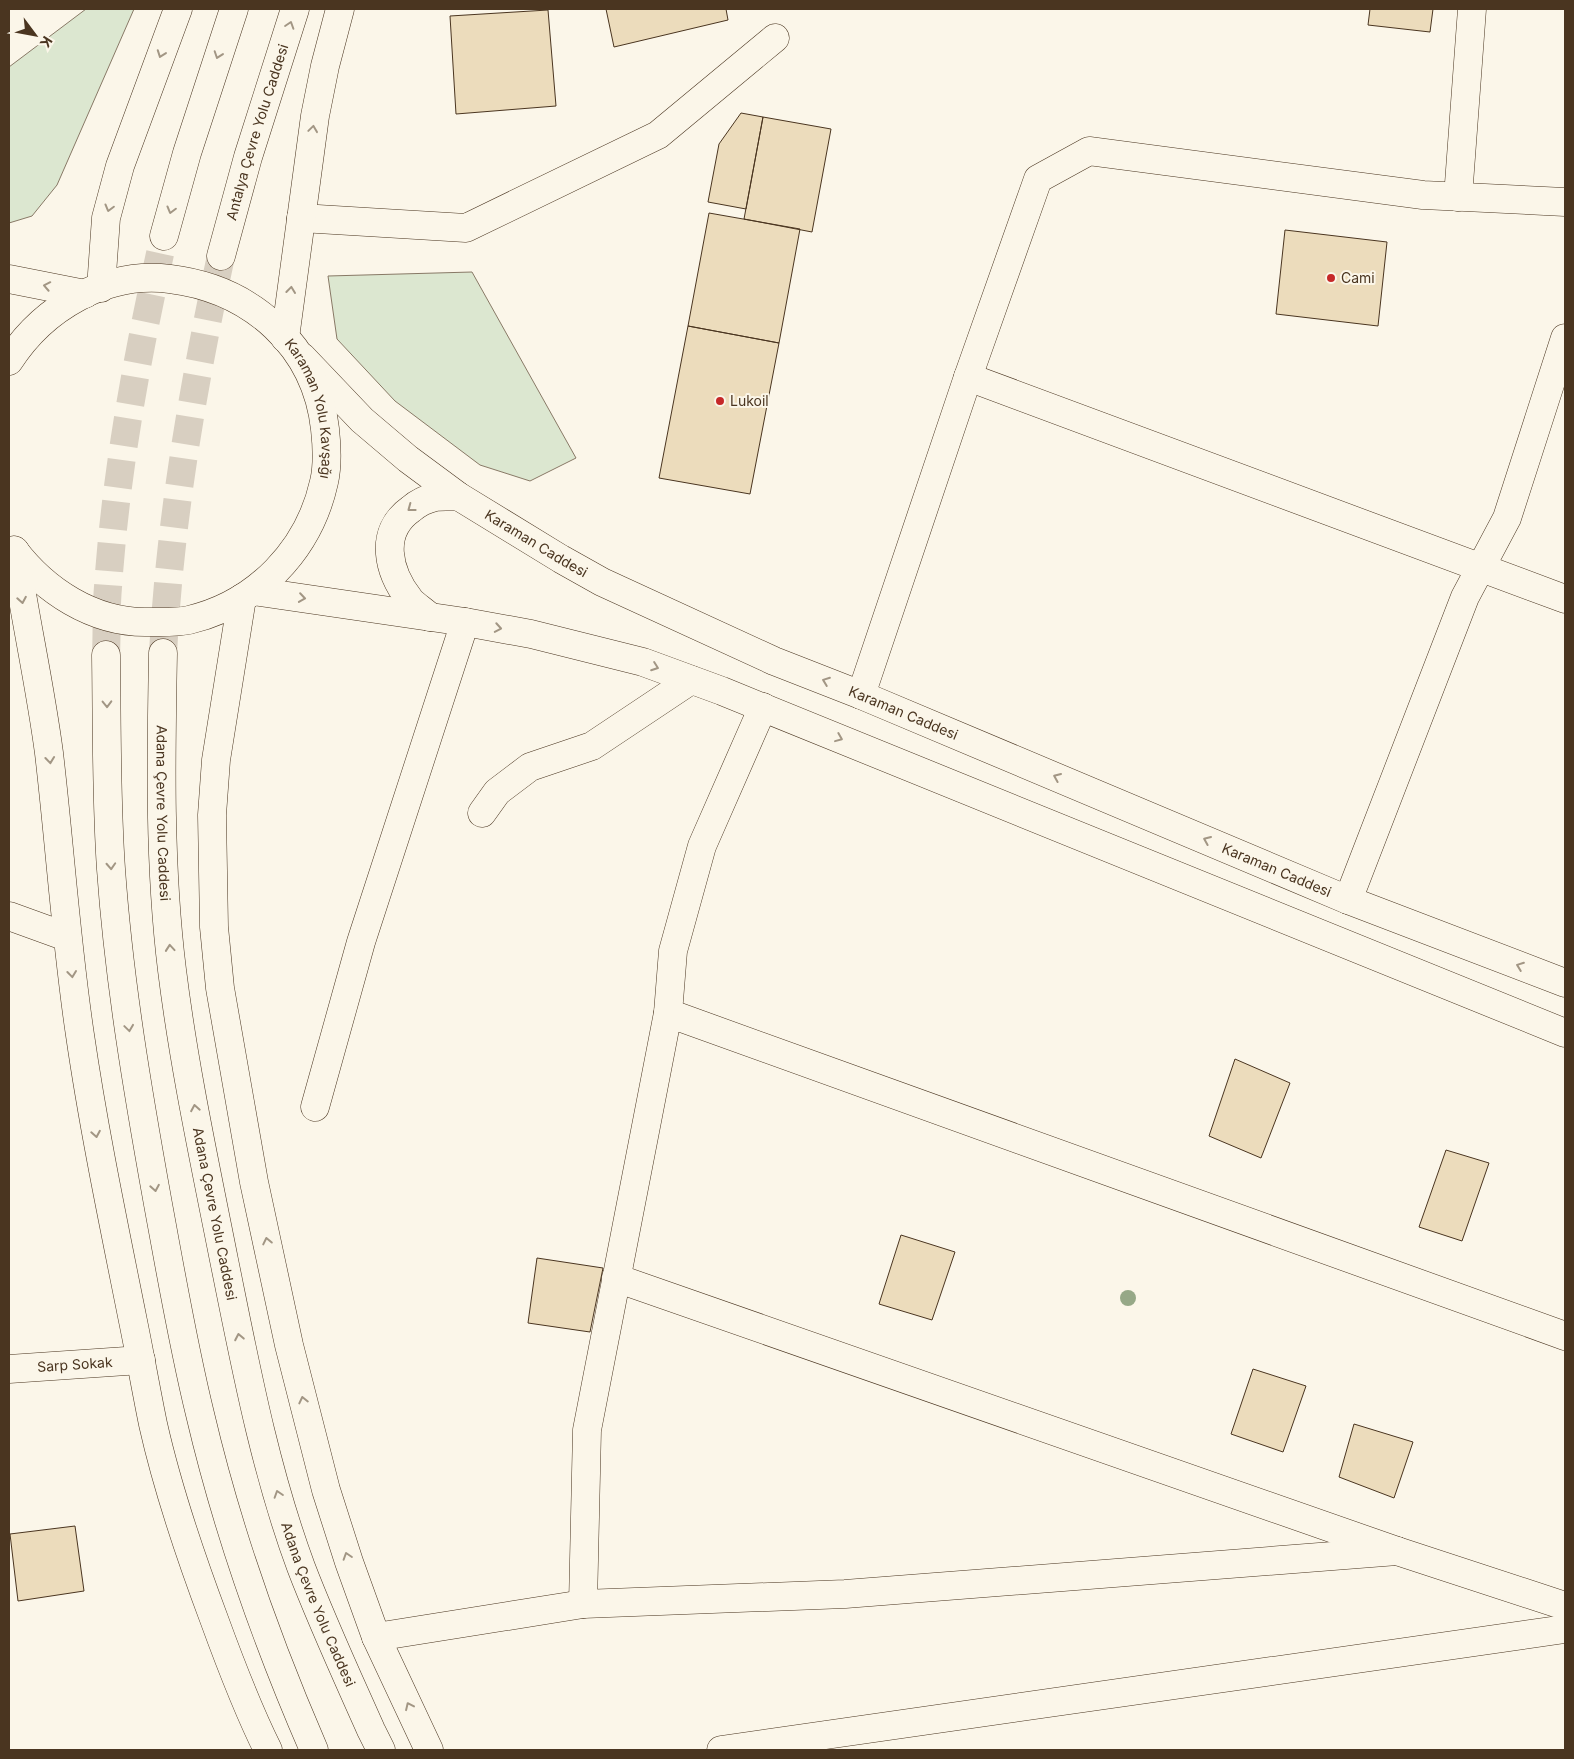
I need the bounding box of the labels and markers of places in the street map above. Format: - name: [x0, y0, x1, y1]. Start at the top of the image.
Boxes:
- place label: Cami: [1341, 269, 1375, 286]
- marker: Cami: [1325, 272, 1337, 284]
- place label: Lukoil: [730, 392, 769, 409]
- marker: Lukoil: [714, 395, 726, 407]

